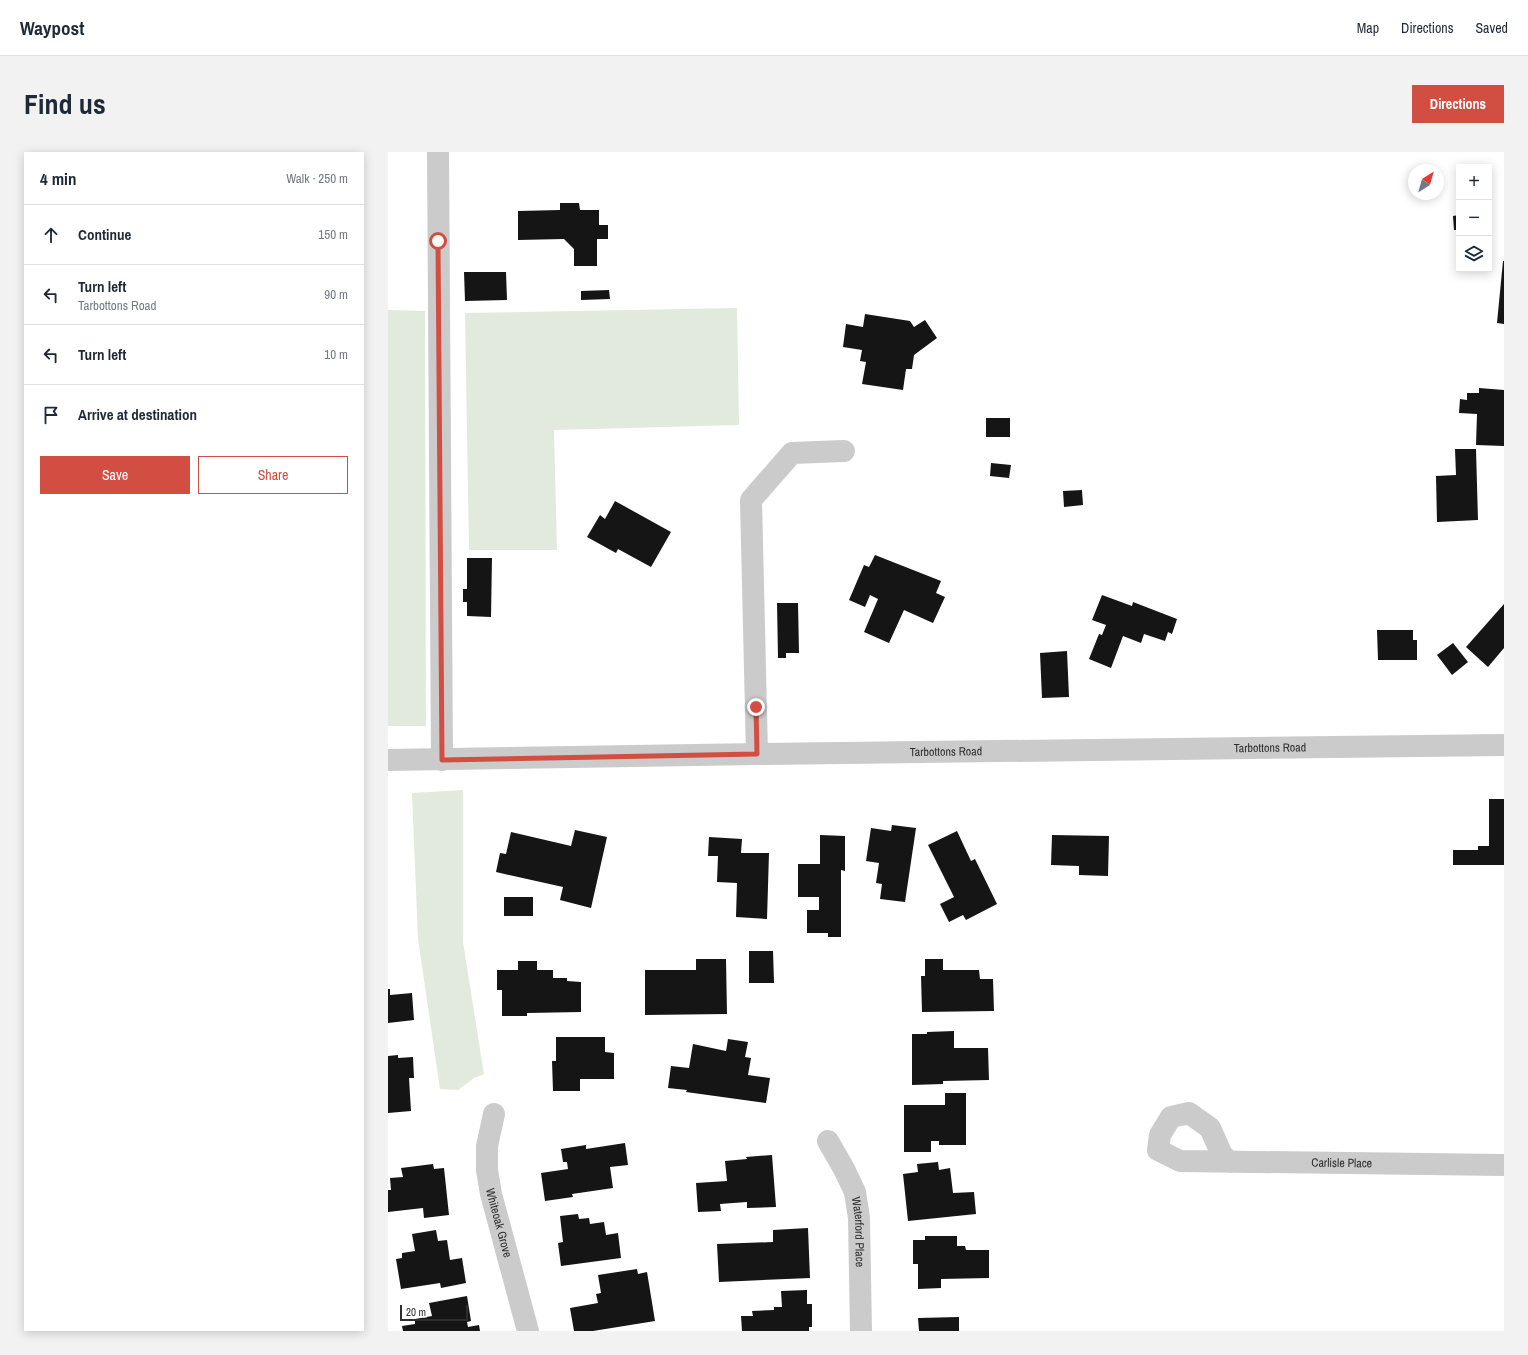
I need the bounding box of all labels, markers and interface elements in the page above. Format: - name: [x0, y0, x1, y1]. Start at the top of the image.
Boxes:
- text: Waypost: [20, 15, 84, 41]
- text: Map: [1357, 19, 1379, 37]
- text: Directions: [1401, 19, 1453, 37]
- text: Saved: [1475, 19, 1508, 37]
- text: Find us: [24, 85, 106, 123]
- button: Directions: [1412, 85, 1504, 123]
- north arrow: [1408, 164, 1444, 200]
- map controls: [1456, 164, 1492, 272]
- button: +: [1456, 164, 1492, 200]
- text: 4 min: [40, 167, 76, 190]
- text: Walk · 250 m: [286, 170, 348, 187]
- button: −: [1456, 200, 1492, 236]
- icon: ahead: [40, 224, 62, 246]
- text: Continue: [78, 224, 131, 245]
- text: 150 m: [318, 226, 348, 243]
- route start: [429, 232, 447, 250]
- button: layers: [1456, 236, 1492, 272]
- text: Turn left: [78, 276, 126, 297]
- icon: left: [40, 284, 62, 306]
- text: 90 m: [324, 286, 348, 303]
- text: Tarbottons Road: [78, 297, 156, 314]
- icon: left: [40, 344, 62, 366]
- text: Turn left: [78, 344, 126, 365]
- text: 10 m: [324, 346, 348, 363]
- icon: arrive: [40, 404, 62, 426]
- text: Arrive at destination: [78, 404, 197, 425]
- button: Save: [40, 456, 190, 494]
- button: Share: [198, 456, 348, 494]
- route end: [747, 698, 765, 716]
- street label: Tarbottons Road: [1234, 739, 1306, 756]
- street label: Tarbottons Road: [910, 743, 982, 760]
- street label: Carlisle Place: [1311, 1155, 1372, 1171]
- street label: Whiteoak Grove: [482, 1187, 516, 1259]
- street label: Waterford Place: [848, 1196, 868, 1267]
- scale bar: [400, 1303, 468, 1322]
- text: 20 m: [406, 1305, 426, 1319]

